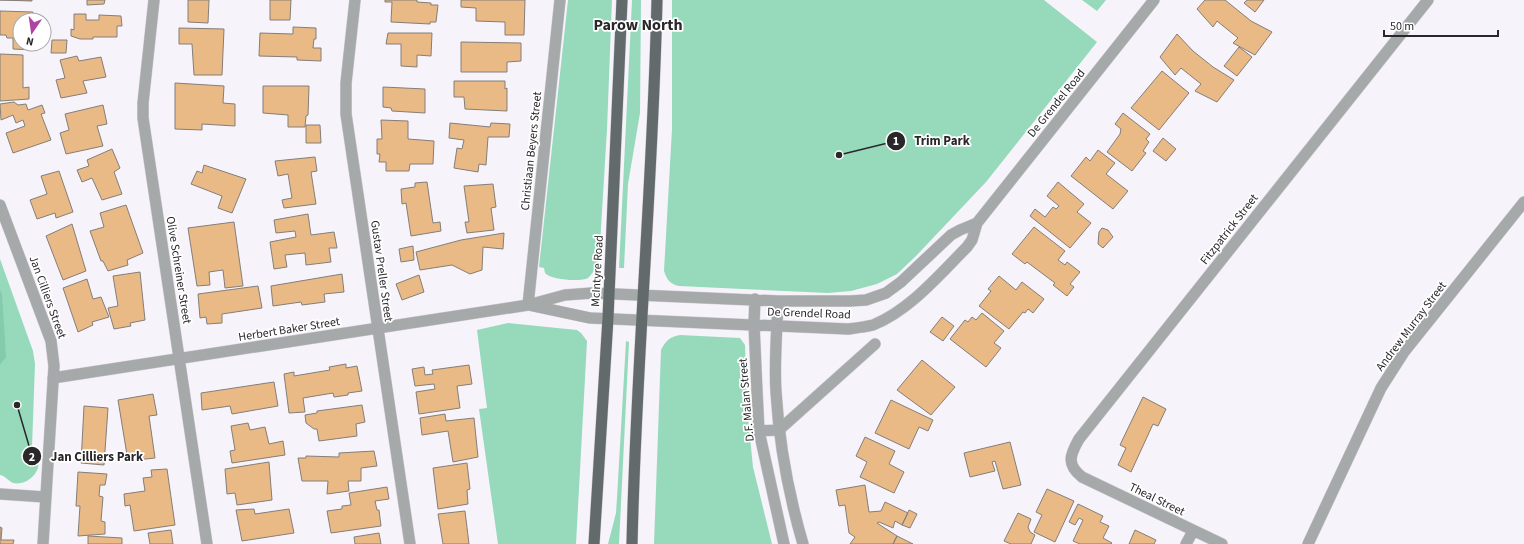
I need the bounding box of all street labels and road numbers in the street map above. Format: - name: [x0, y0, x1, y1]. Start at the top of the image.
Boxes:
- street label: De Grendel Road: [1023, 66, 1089, 141]
- street label: Christiaan Beyers Street: [517, 91, 546, 211]
- street label: Fitzpatrick Street: [1196, 190, 1262, 268]
- street label: Olive Schreiner Street: [162, 215, 195, 325]
- street label: Gustav Preller Street: [366, 219, 397, 323]
- street label: McIntyre Road: [587, 235, 608, 307]
- street label: Jan Cilliers Street: [25, 253, 70, 341]
- street label: Andrew Murray Street: [1372, 278, 1451, 375]
- street label: De Grendel Road: [767, 304, 851, 323]
- street label: Herbert Baker Street: [237, 313, 341, 346]
- street label: D.F. Malan Street: [734, 358, 759, 442]
- street label: Theal Street: [1126, 479, 1188, 520]

